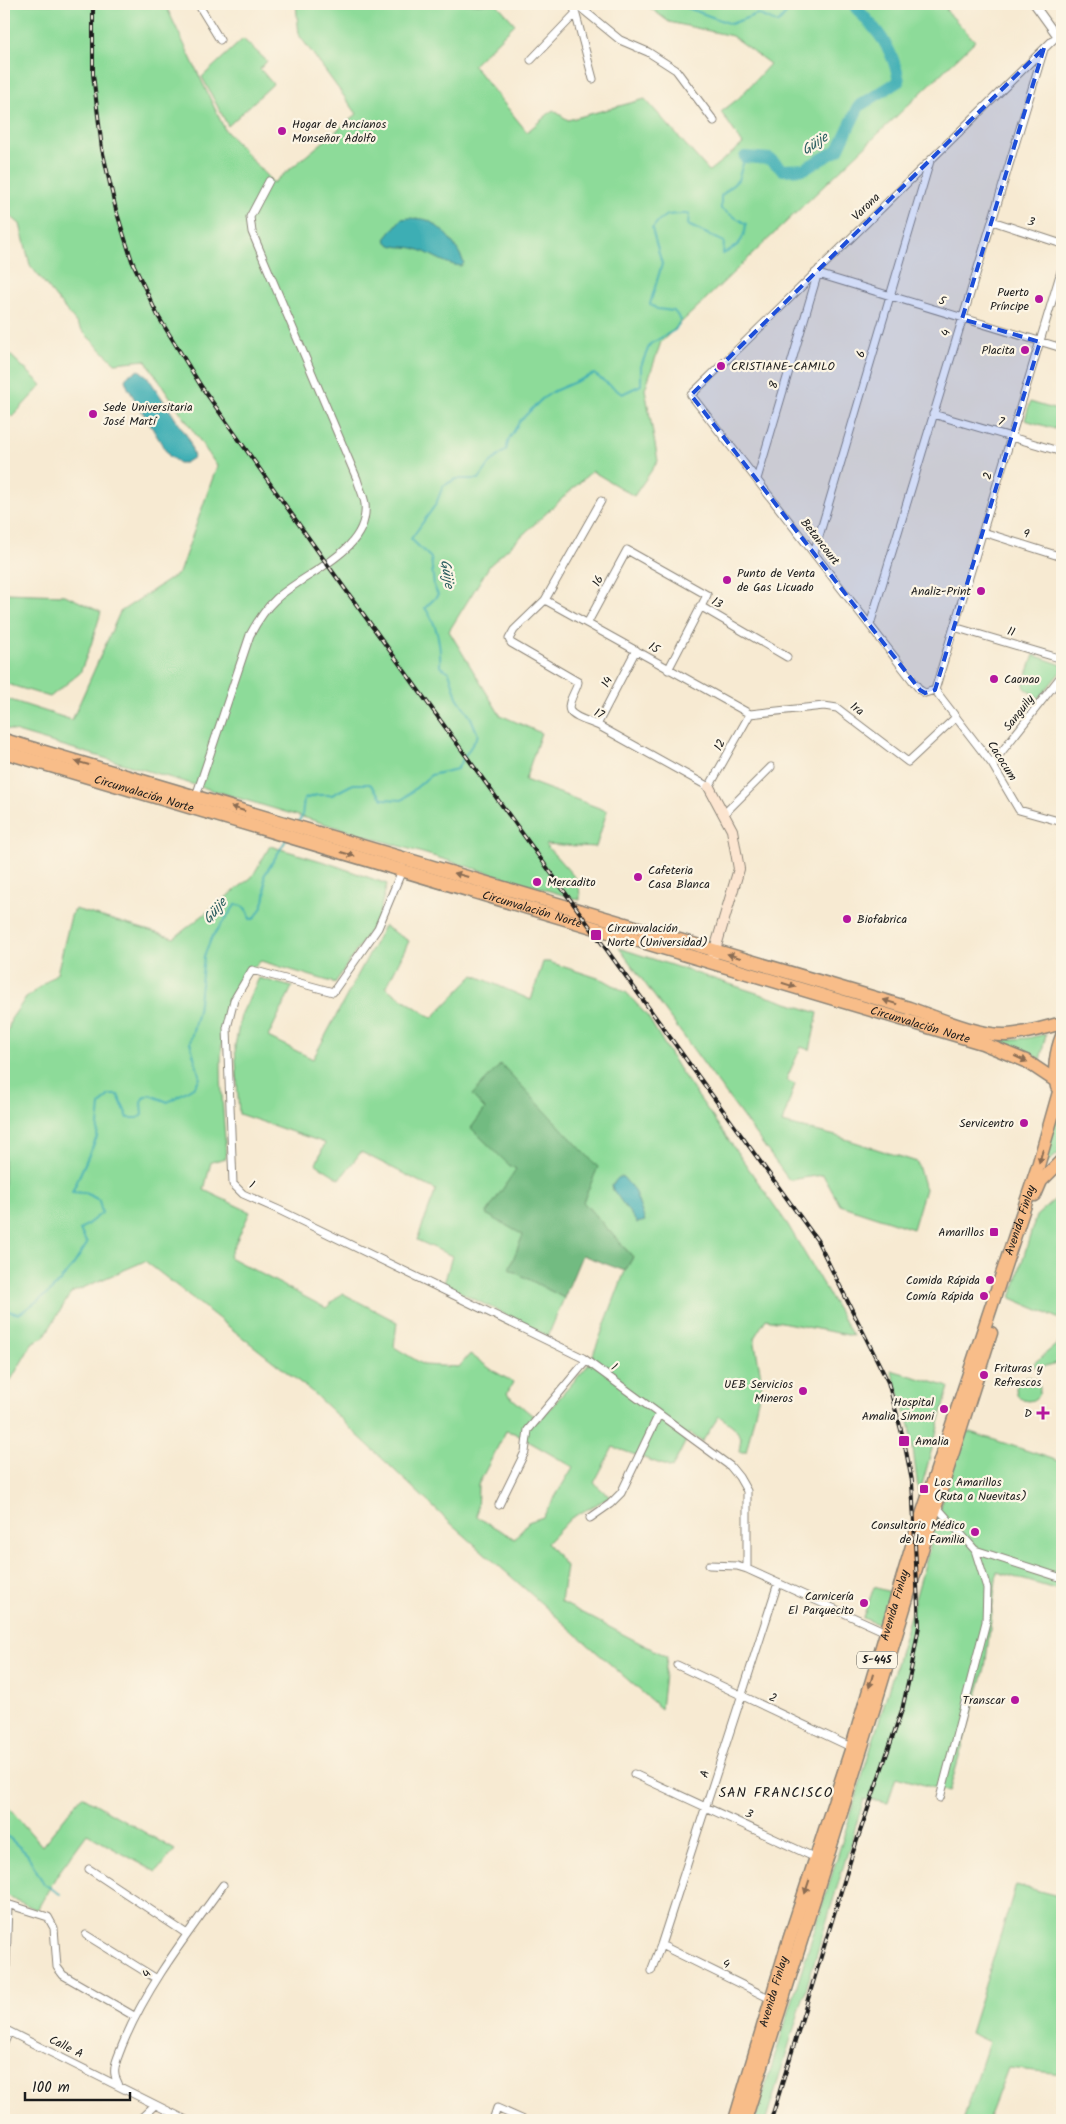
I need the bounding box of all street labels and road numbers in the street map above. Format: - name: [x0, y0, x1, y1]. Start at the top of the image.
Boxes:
- street label: Varona: [847, 188, 885, 225]
- street label: 3: [1025, 212, 1037, 232]
- street label: 5: [936, 291, 949, 311]
- street label: 4: [936, 327, 956, 339]
- street label: 6: [851, 348, 871, 360]
- street label: 8: [764, 378, 784, 391]
- street label: 7: [996, 412, 1007, 432]
- street label: 2: [978, 470, 998, 482]
- street label: Betancourt: [796, 515, 845, 570]
- street label: 9: [1020, 524, 1032, 544]
- street label: 16: [587, 572, 609, 590]
- street label: 13: [708, 592, 727, 614]
- street label: 11: [1005, 622, 1018, 642]
- street label: 15: [645, 637, 665, 660]
- street label: 14: [596, 673, 618, 691]
- street label: Sanguily: [999, 691, 1039, 735]
- street label: 1ra: [846, 697, 868, 721]
- street label: 17: [591, 703, 608, 725]
- street label: 12: [709, 736, 731, 754]
- street label: Cacocum: [982, 737, 1022, 785]
- street label: Circunvalación Norte: [92, 770, 197, 818]
- street label: Circunvalación Norte: [480, 885, 585, 933]
- street label: Circunvalación Norte: [868, 1001, 973, 1049]
- street label: 1: [246, 1176, 259, 1194]
- street label: Avenida Finlay: [999, 1182, 1041, 1258]
- street label: 1: [607, 1358, 621, 1376]
- street label: Avenida Finlay: [875, 1567, 914, 1643]
- road number: 5-445: [857, 1652, 897, 1668]
- street label: 2: [766, 1688, 780, 1708]
- street label: A: [695, 1768, 715, 1780]
- street label: 3: [742, 1804, 756, 1824]
- street label: Avenida Finlay: [754, 1953, 793, 2029]
- street label: 4: [719, 1954, 733, 1974]
- street label: 4: [137, 1966, 157, 1982]
- street label: Calle A: [46, 2031, 86, 2063]

